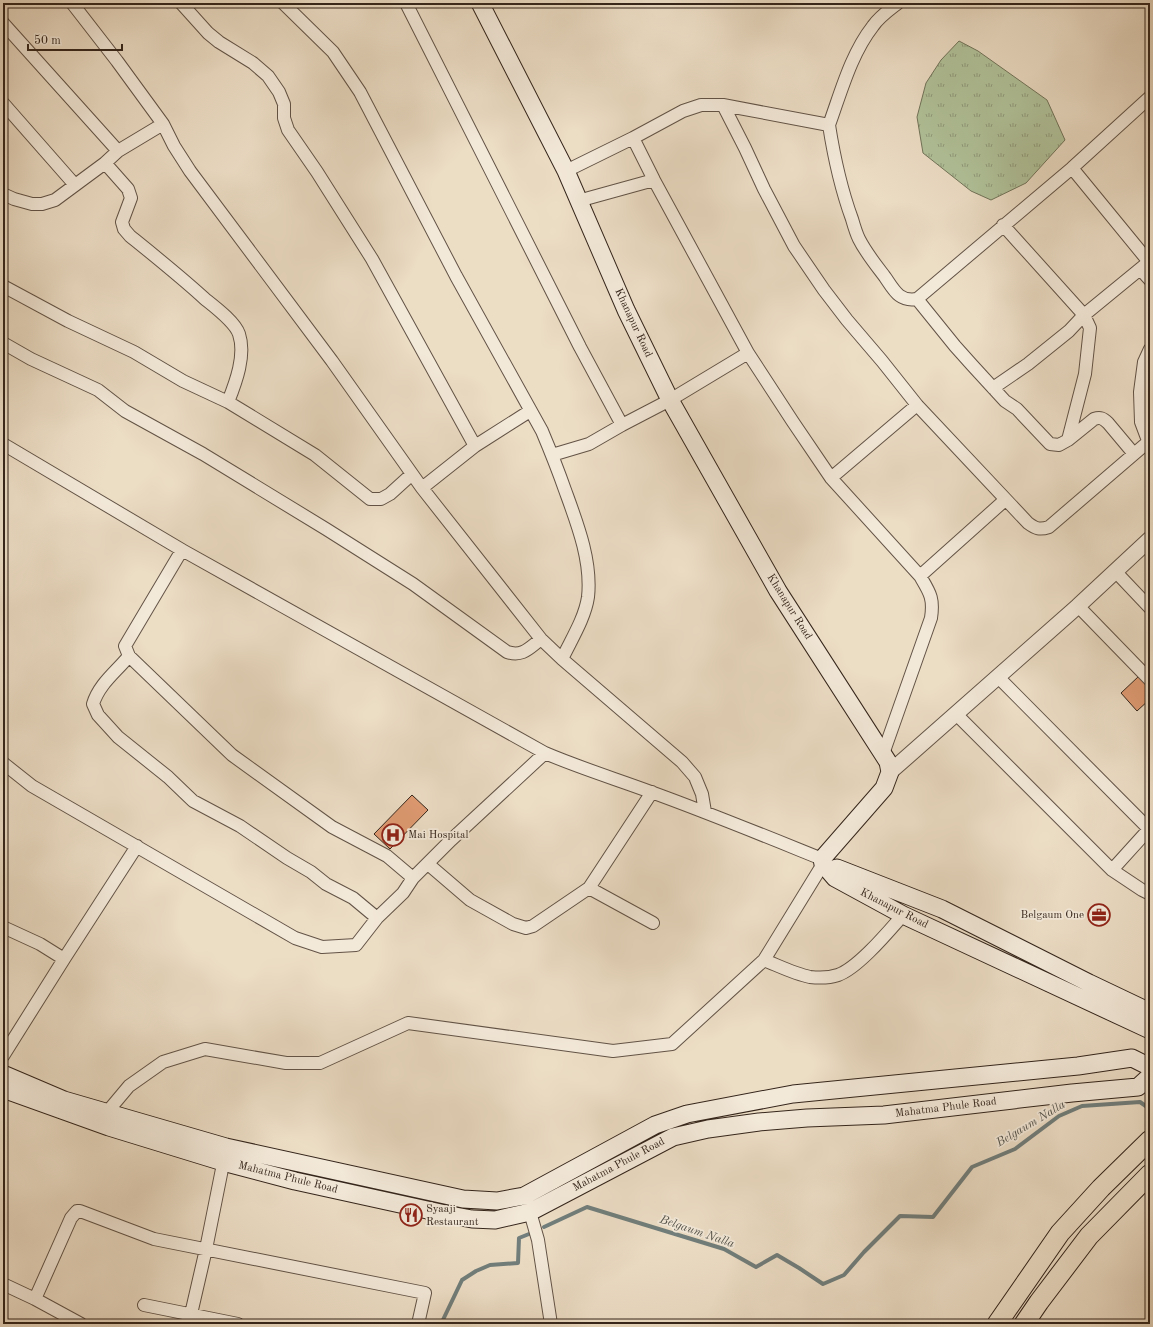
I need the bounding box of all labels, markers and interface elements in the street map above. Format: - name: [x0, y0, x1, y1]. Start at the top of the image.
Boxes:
- scale bar: [28, 26, 122, 52]
- text: 50 m: [34, 34, 61, 47]
- street label: Khanapur Road: [612, 287, 654, 359]
- street label: Khanapur Road: [765, 572, 814, 642]
- hospital icon: Mai Hospital: [380, 822, 406, 848]
- place label: Mai Hospital: [408, 830, 469, 841]
- street label: Khanapur Road: [858, 887, 930, 931]
- office icon: Belgaum One: [1086, 902, 1112, 928]
- place label: Belgaum One: [1021, 910, 1084, 921]
- street label: Mahatma Phule Road: [895, 1096, 998, 1120]
- water label: Belgaum Nalla: [994, 1098, 1068, 1150]
- street label: Mahatma Phule Road: [571, 1136, 667, 1194]
- street label: Mahatma Phule Road: [237, 1160, 339, 1196]
- restaurant icon: Syaaji Restaurant: [398, 1202, 424, 1228]
- place label: Syaaji Restaurant: [426, 1204, 479, 1228]
- water label: Belgaum Nalla: [657, 1213, 736, 1251]

